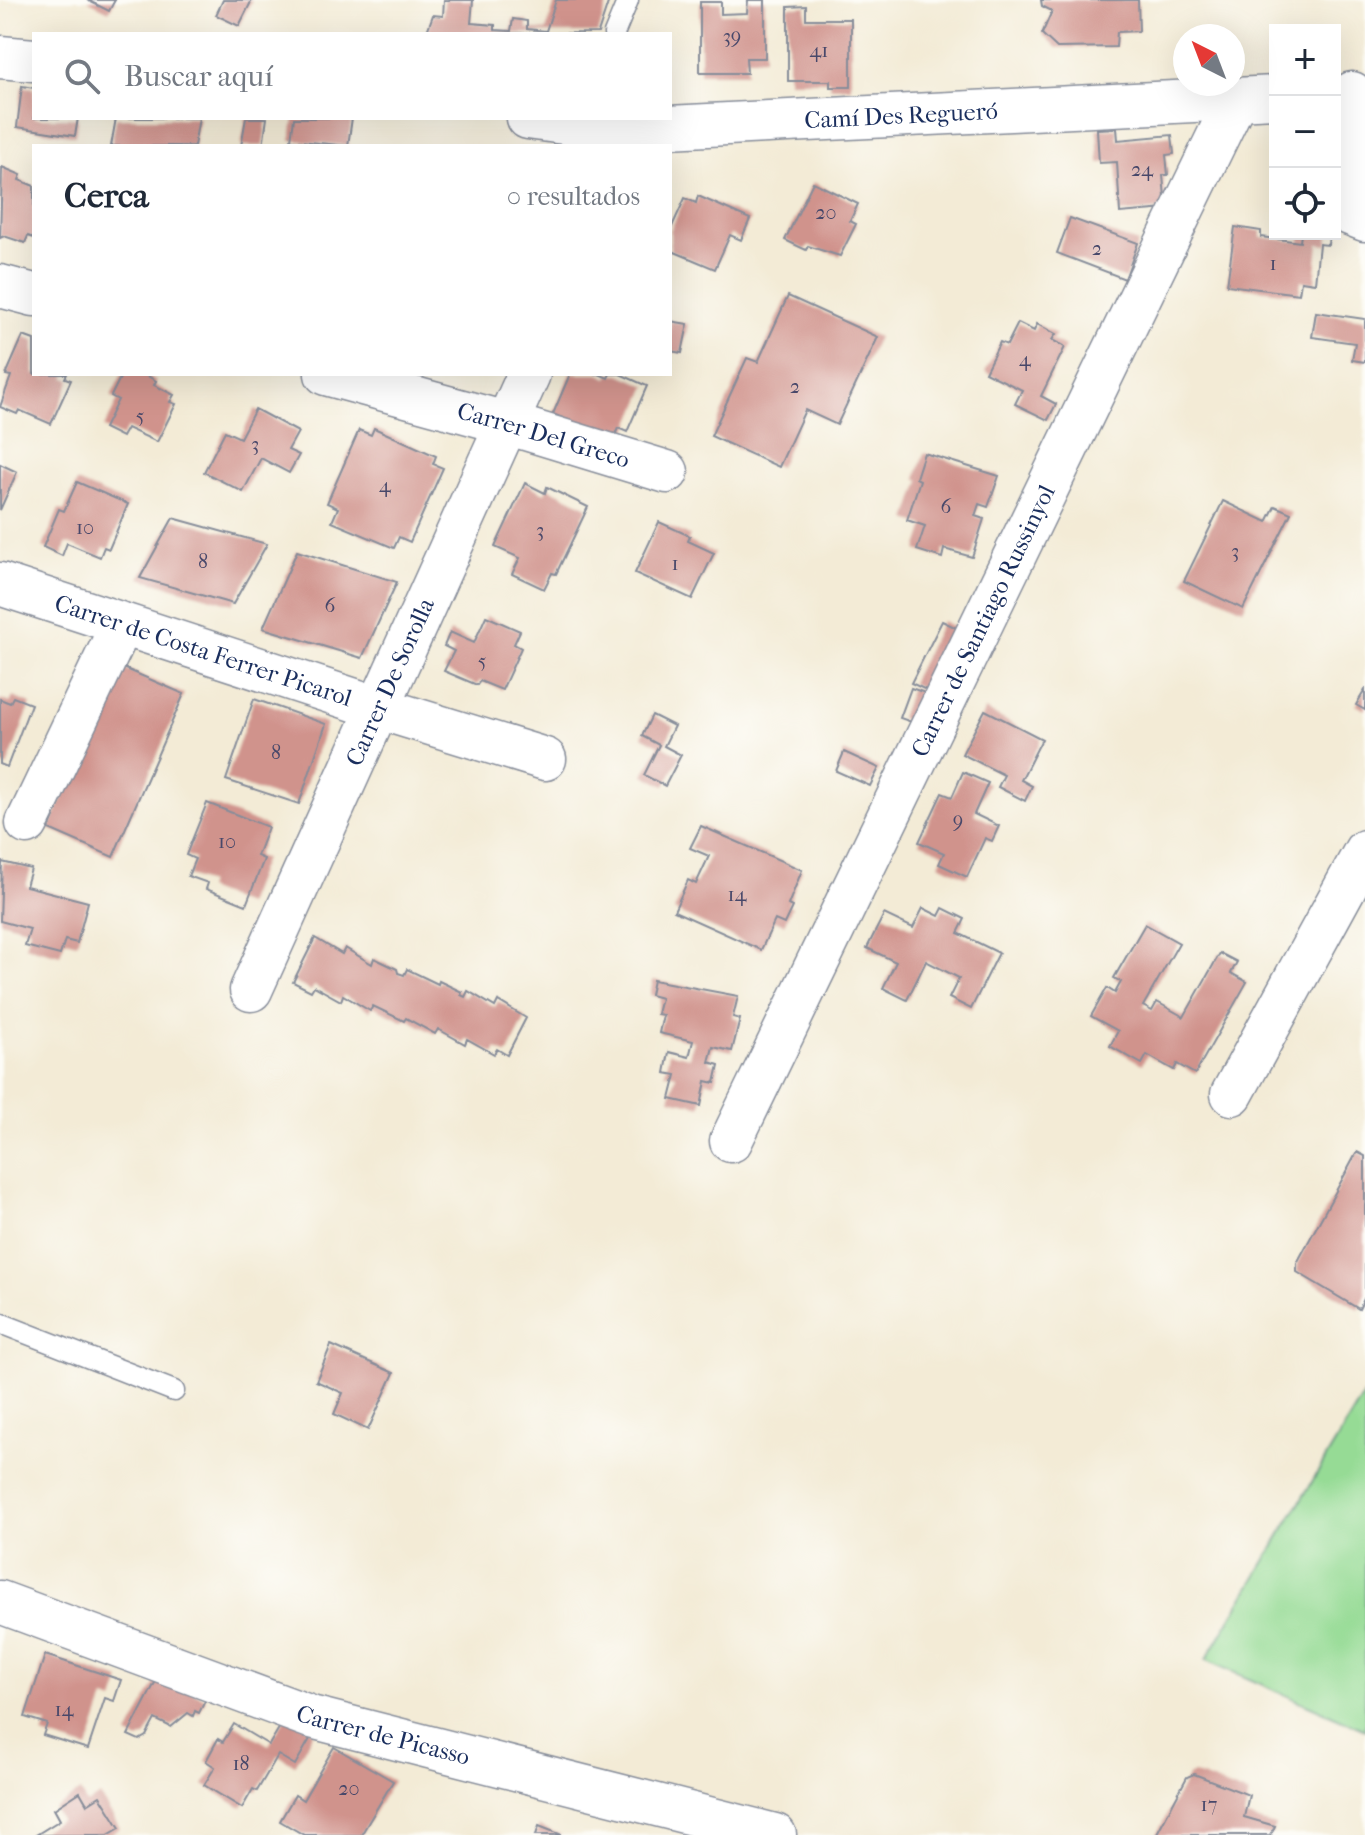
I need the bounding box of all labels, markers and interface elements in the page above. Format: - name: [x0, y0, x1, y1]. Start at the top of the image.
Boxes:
- north arrow: [1173, 24, 1245, 96]
- map controls: [1269, 24, 1341, 240]
- button: +: [1269, 24, 1341, 96]
- house number: 39: [723, 25, 741, 48]
- search box: [32, 32, 672, 120]
- house number: 41: [810, 39, 828, 62]
- icon: search: [60, 54, 104, 98]
- text: Buscar aquí: [124, 59, 273, 94]
- button: −: [1269, 96, 1341, 168]
- street label: Camí Des Regueró: [804, 97, 998, 134]
- house number: 24: [1131, 158, 1154, 181]
- button: locate: [1269, 168, 1341, 240]
- text: Cerca: [64, 176, 149, 216]
- text: 0 resultados: [507, 181, 640, 212]
- house number: 20: [815, 201, 837, 224]
- house number: 2: [1092, 237, 1102, 260]
- house number: 1: [1269, 252, 1277, 275]
- house number: 4: [1019, 348, 1032, 371]
- house number: 2: [790, 375, 800, 398]
- street label: Carrer Del Greco: [454, 396, 633, 474]
- house number: 5: [136, 405, 144, 428]
- house number: 3: [251, 433, 259, 456]
- house number: 4: [379, 474, 392, 497]
- street label: Carrer de Santiago Russinyol: [905, 480, 1061, 761]
- house number: 6: [941, 495, 952, 518]
- house number: 10: [76, 516, 94, 539]
- house number: 3: [536, 519, 544, 542]
- house number: 3: [1231, 540, 1239, 563]
- house number: 8: [198, 550, 208, 573]
- house number: 1: [671, 552, 679, 575]
- street label: Carrer de Costa Ferrer Picarol: [51, 589, 356, 712]
- street label: Carrer De Sorolla: [340, 593, 440, 770]
- house number: 6: [325, 594, 336, 617]
- house number: 5: [478, 650, 486, 673]
- house number: 8: [271, 741, 281, 764]
- house number: 9: [953, 809, 963, 832]
- house number: 10: [218, 830, 236, 853]
- house number: 14: [728, 883, 748, 906]
- house number: 14: [55, 1698, 75, 1721]
- street label: Carrer de Picasso: [292, 1699, 473, 1771]
- house number: 18: [232, 1752, 250, 1775]
- house number: 20: [338, 1777, 360, 1800]
- house number: 17: [1201, 1793, 1218, 1816]

